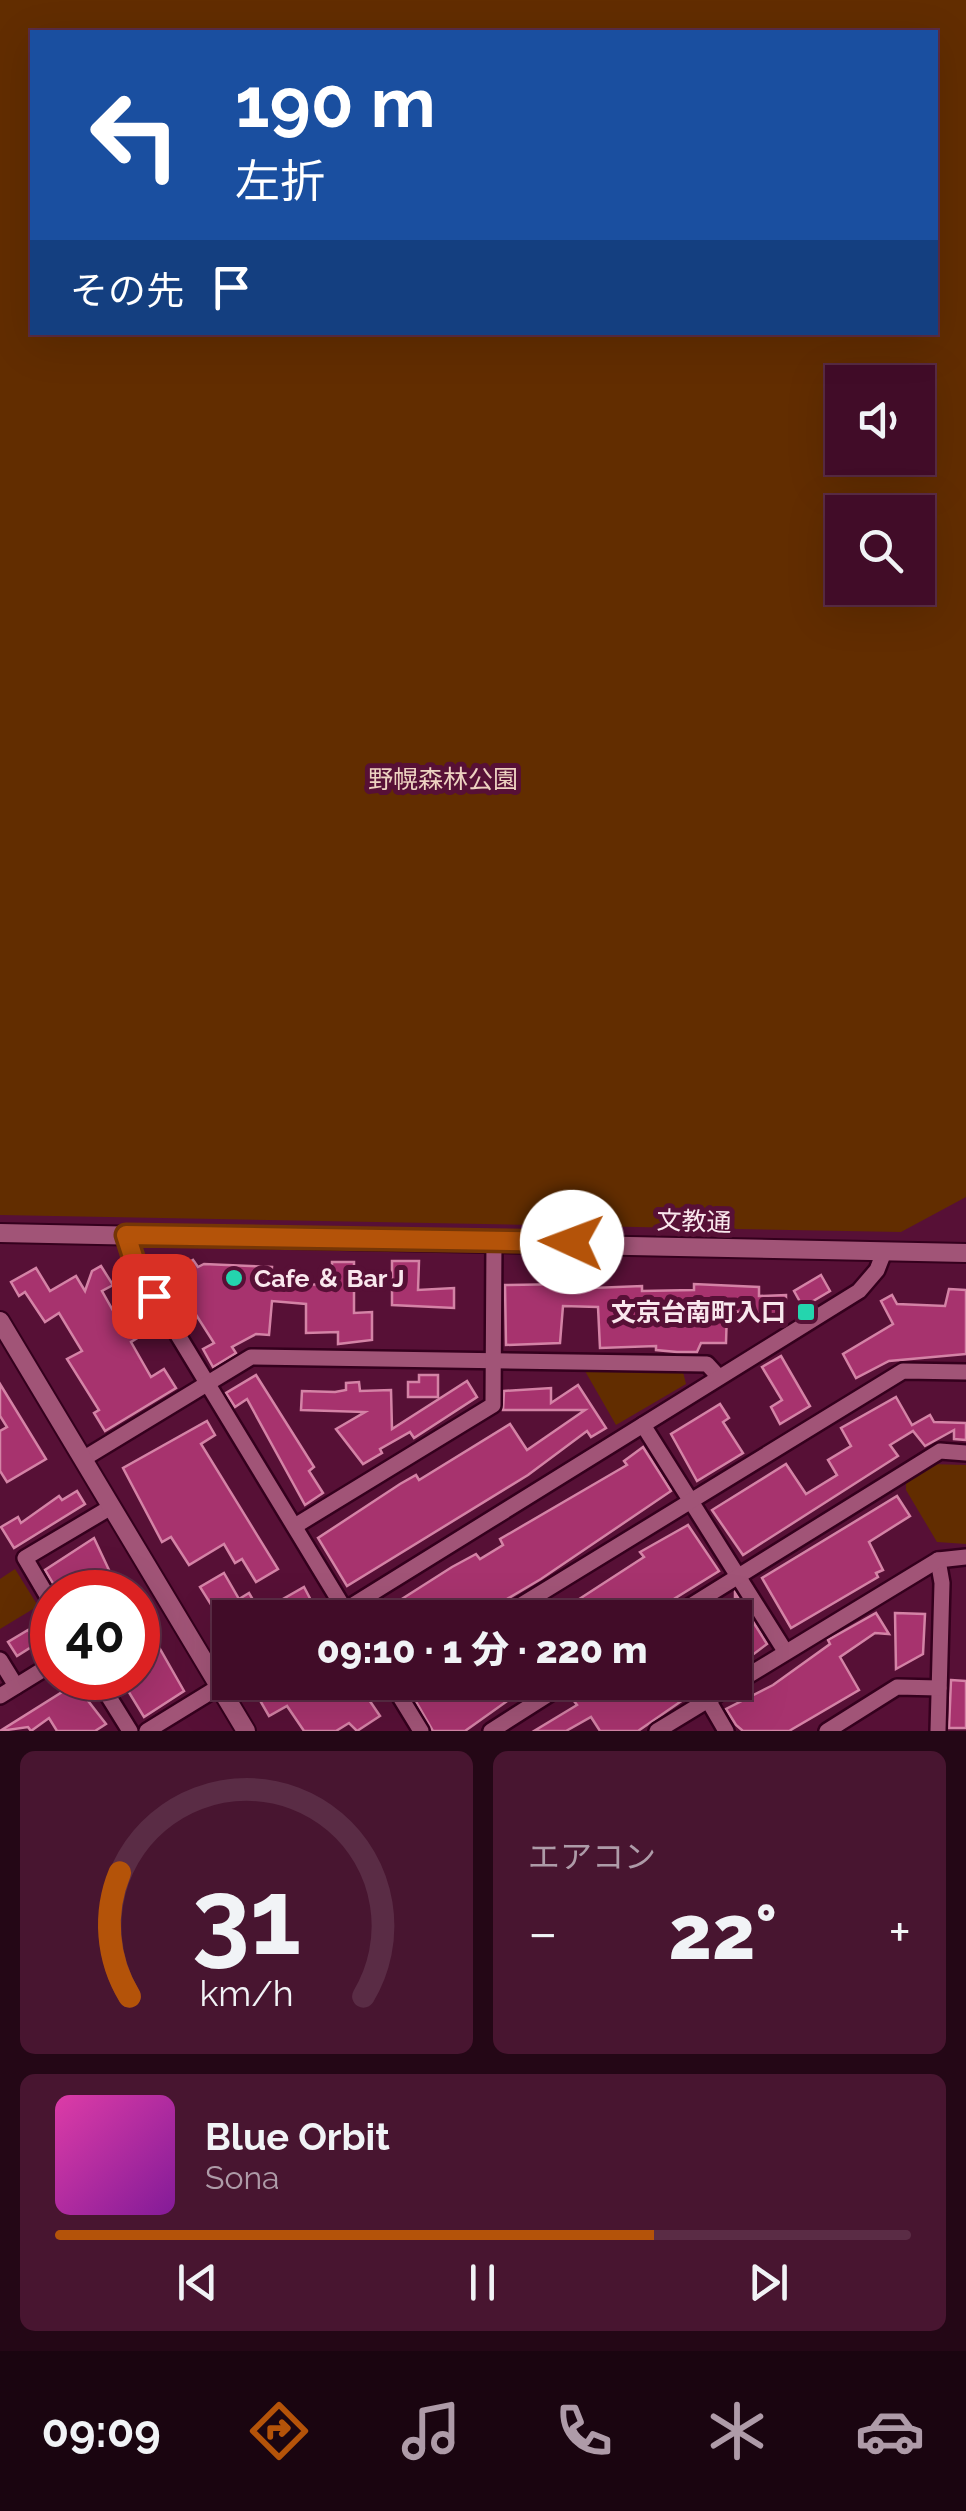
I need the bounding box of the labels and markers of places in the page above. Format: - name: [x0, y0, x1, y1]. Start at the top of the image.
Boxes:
- pin: [112, 1254, 197, 1339]
- place label: Cafe ＆ Bar J: [254, 1263, 405, 1293]
- marker: Cafe ＆ Bar J: [223, 1267, 245, 1289]
- place label: 文京台南町入口: [611, 1297, 786, 1327]
- marker: 文京台南町入口: [795, 1301, 817, 1323]

